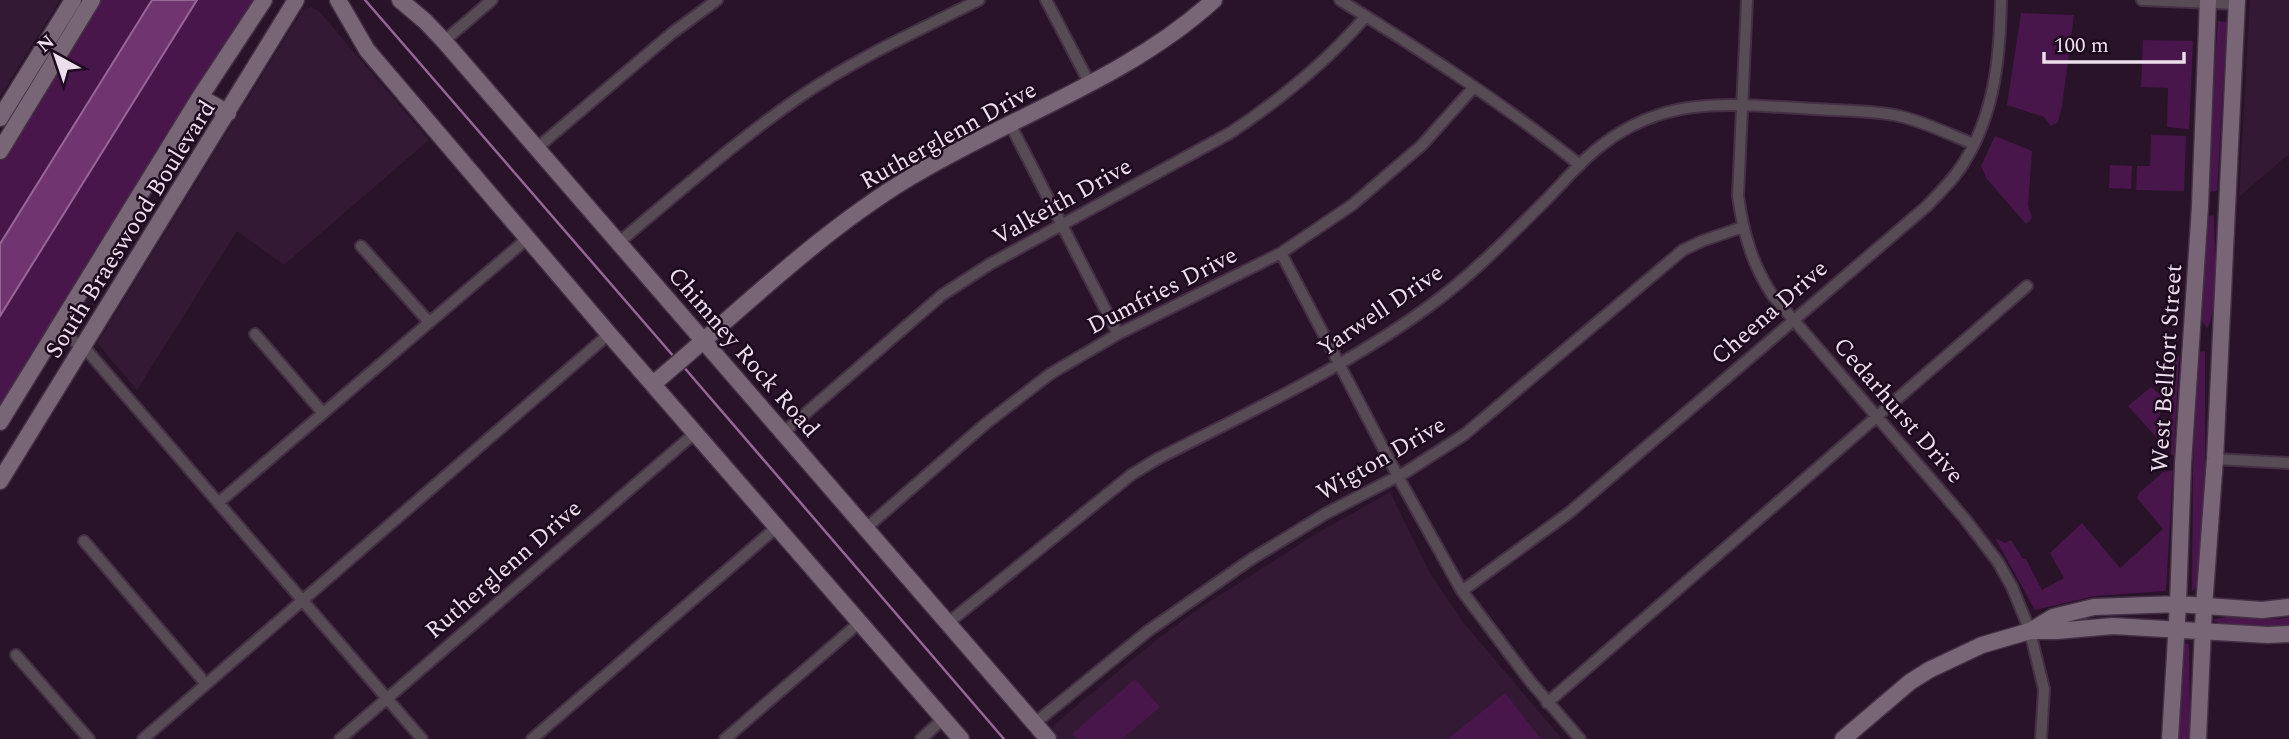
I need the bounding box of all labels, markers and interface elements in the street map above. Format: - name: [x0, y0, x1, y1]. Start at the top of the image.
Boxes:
- north arrow: [21, 21, 91, 91]
- scale bar: [2044, 21, 2184, 65]
- text: N: [31, 28, 61, 60]
- text: 100 m: [2054, 30, 2109, 62]
- street label: Rutherglenn Drive: [854, 72, 1043, 199]
- street label: South Braeswood Boulevard: [37, 93, 225, 366]
- street label: Valkeith Drive: [986, 149, 1139, 255]
- street label: Dumfries Drive: [1081, 237, 1244, 344]
- street label: Cheena Drive: [1703, 252, 1836, 374]
- street label: Yarwell Drive: [1310, 255, 1451, 366]
- street label: Chimney Rock Road: [659, 259, 828, 446]
- street label: West Bellfort Street: [2142, 262, 2192, 474]
- street label: Cedarhurst Drive: [1824, 329, 1972, 492]
- street label: Wigton Drive: [1310, 407, 1453, 510]
- street label: Rutherglenn Drive: [417, 491, 590, 648]

